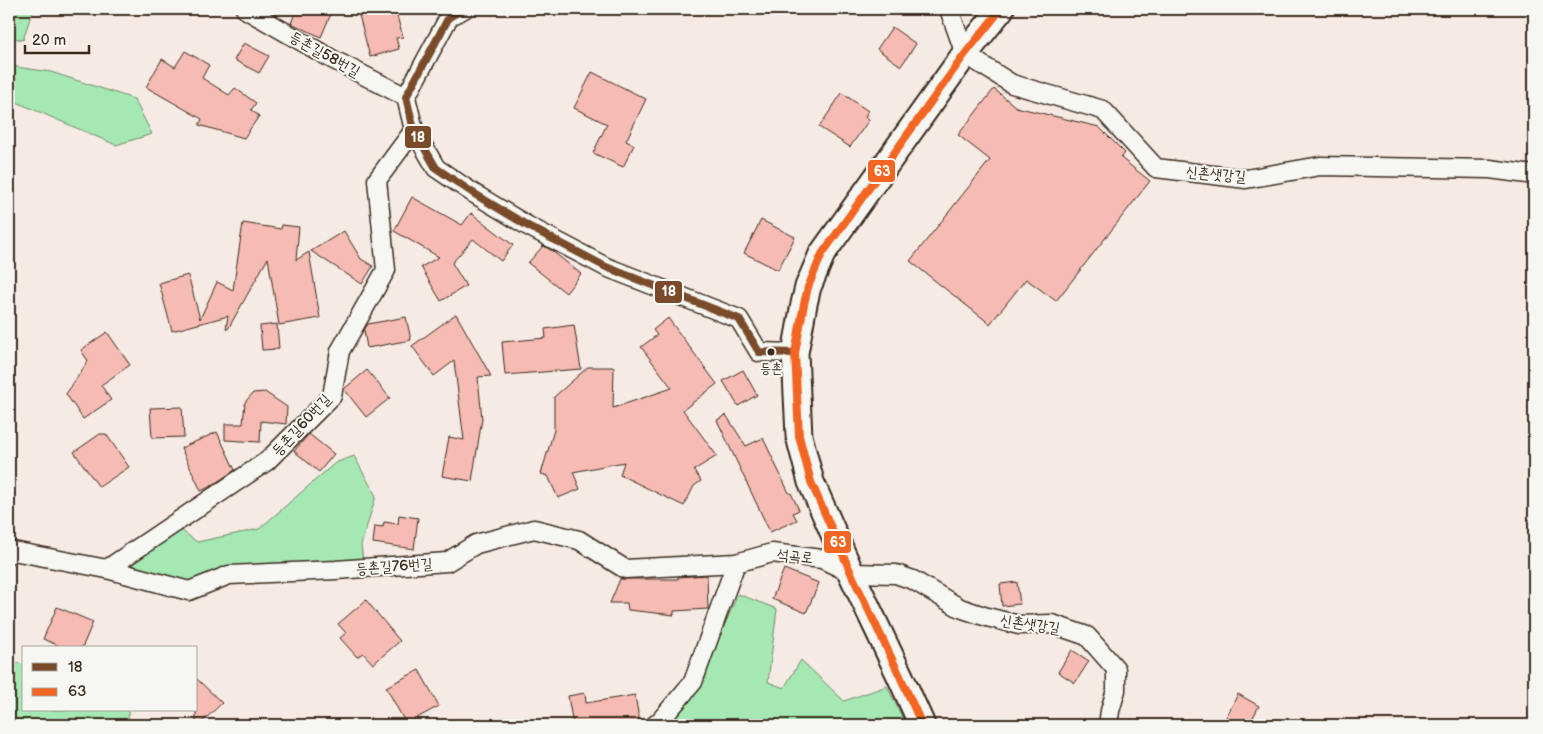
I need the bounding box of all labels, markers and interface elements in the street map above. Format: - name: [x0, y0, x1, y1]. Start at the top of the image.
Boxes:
- scale bar: [25, 22, 89, 54]
- street label: 등촌길58번길: [286, 27, 363, 82]
- text: 20 m: [32, 31, 66, 50]
- line badge: 18: [404, 125, 432, 149]
- text: 18: [411, 129, 425, 146]
- line badge: 63: [867, 159, 896, 183]
- street label: 신촌샛강길: [1185, 162, 1247, 187]
- text: 63: [874, 163, 890, 180]
- line badge: 18: [654, 280, 683, 304]
- text: 18: [662, 283, 676, 300]
- marker: 등촌: [766, 347, 776, 357]
- place label: 등촌: [760, 360, 782, 377]
- street label: 등촌길60번길: [268, 390, 335, 460]
- line badge: 63: [823, 530, 852, 554]
- text: 63: [830, 534, 846, 551]
- street label: 석곡로: [776, 545, 814, 568]
- street label: 등촌길76번길: [355, 554, 433, 579]
- street label: 신촌샛강길: [999, 611, 1061, 638]
- legend: [22, 646, 198, 712]
- text: 18: [68, 658, 83, 677]
- text: 63: [68, 682, 86, 701]

